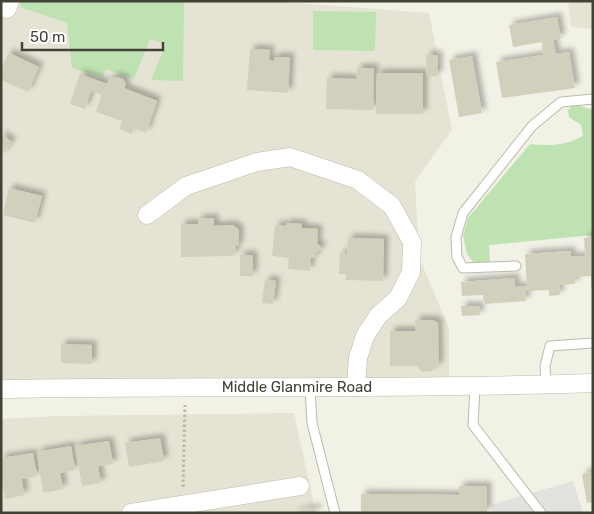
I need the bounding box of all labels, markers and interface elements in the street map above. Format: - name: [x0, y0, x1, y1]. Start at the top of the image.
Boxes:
- scale bar: [22, 20, 164, 52]
- text: 50 m: [30, 28, 65, 46]
- street label: Middle Glanmire Road: [222, 378, 372, 396]

